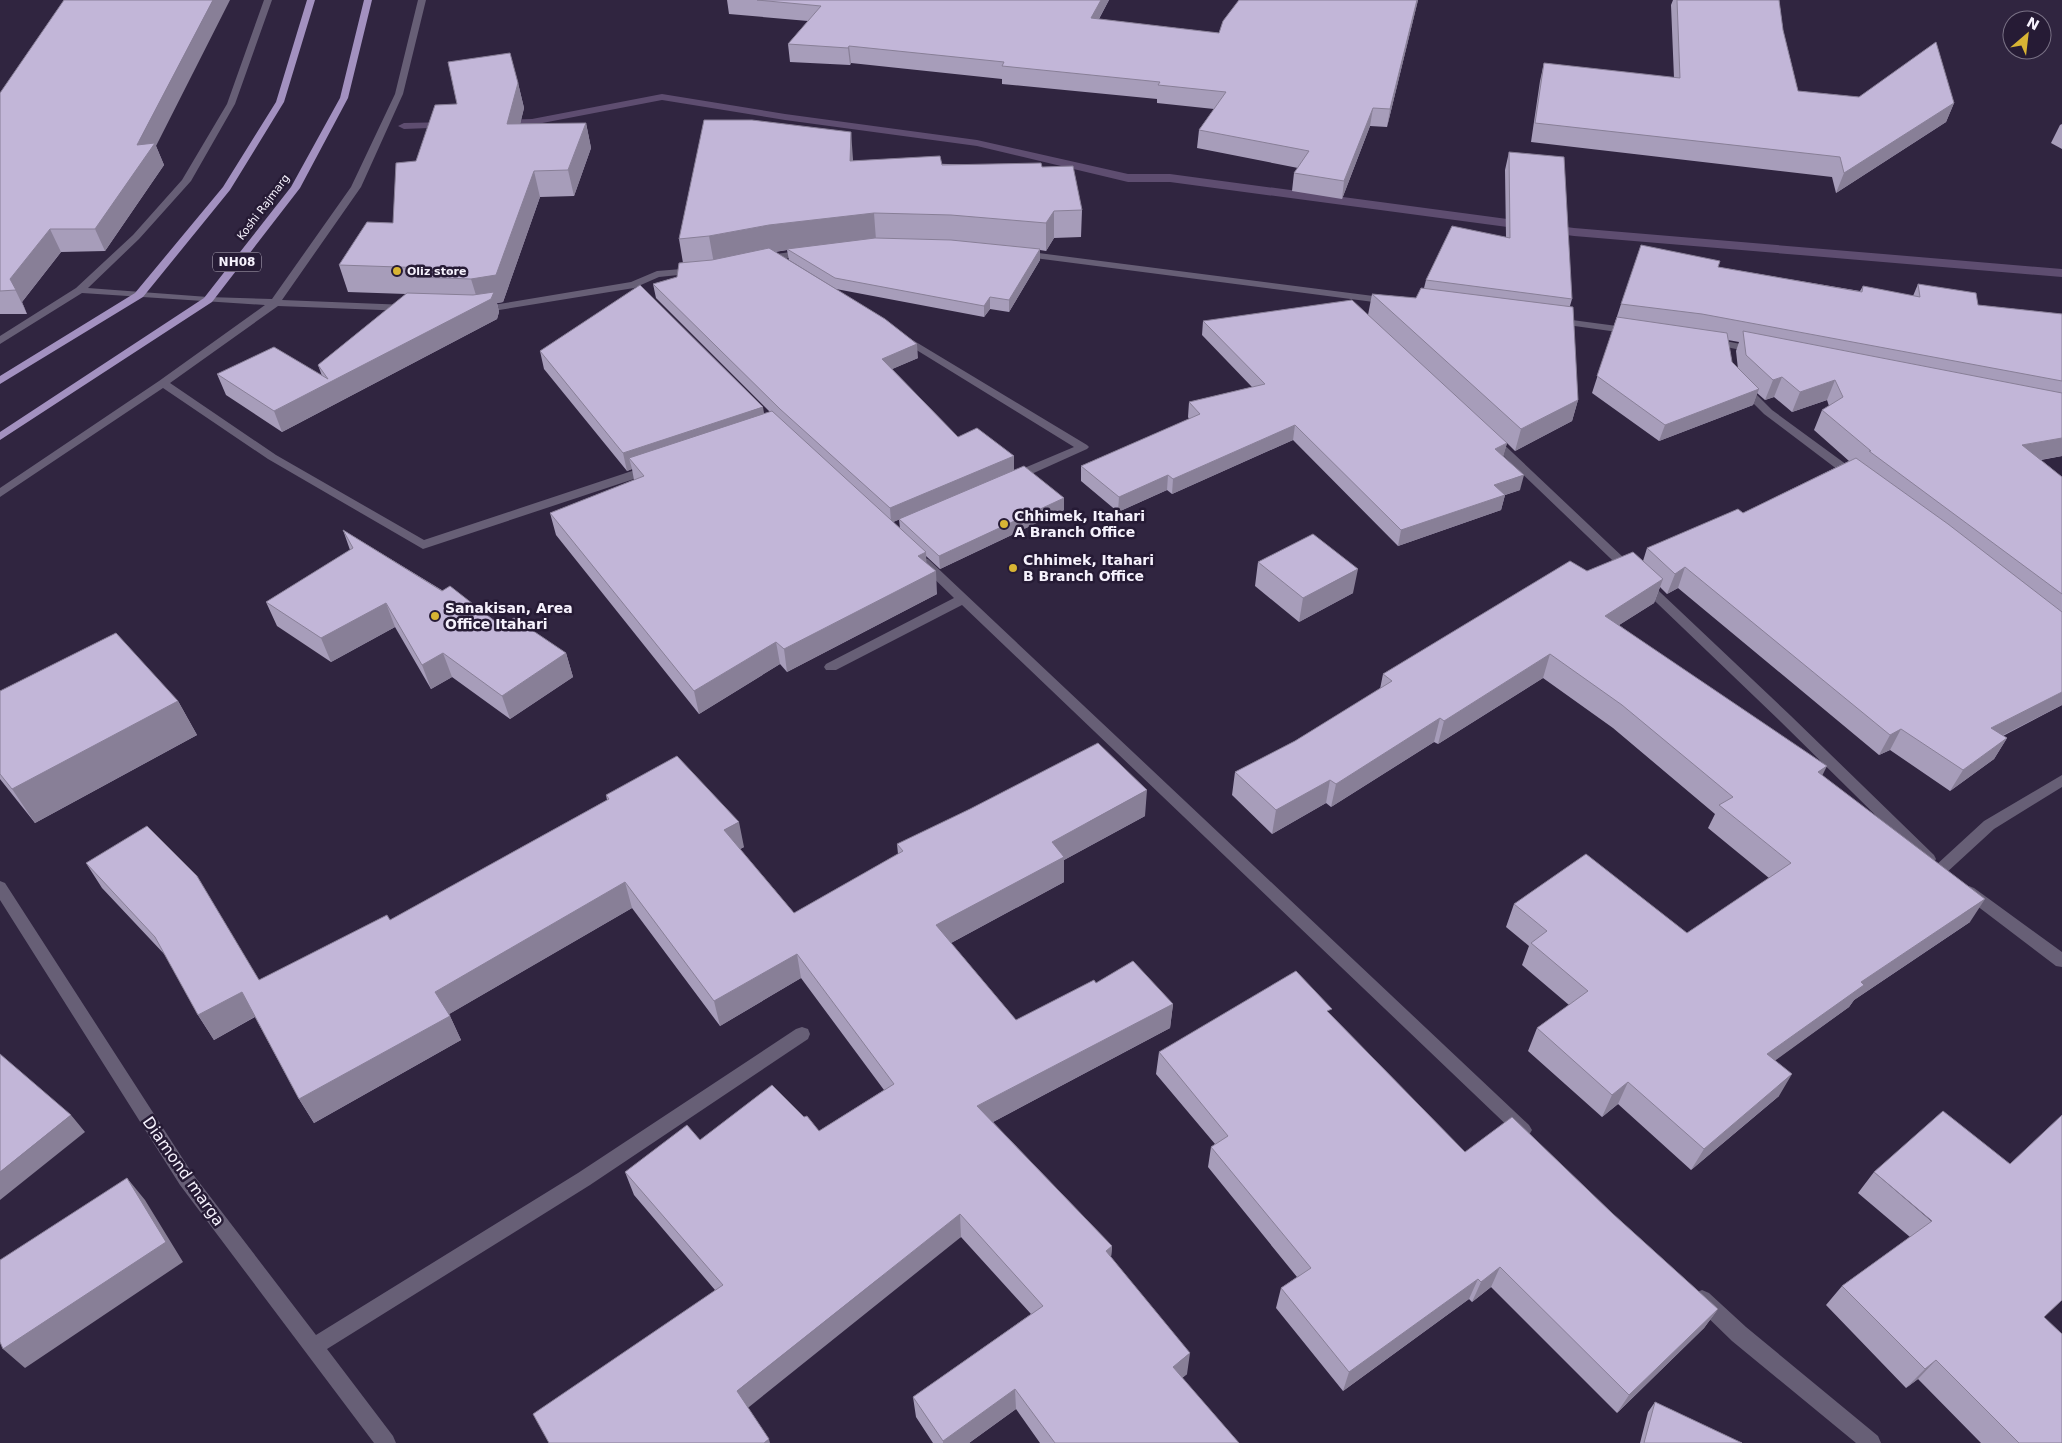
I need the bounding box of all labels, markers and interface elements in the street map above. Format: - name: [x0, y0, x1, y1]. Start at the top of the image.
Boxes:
- north arrow: [2002, 10, 2052, 60]
- text: N: [2024, 14, 2042, 33]
- street label: Koshi Rajmarg: [235, 172, 292, 243]
- road number: NH08: [213, 252, 261, 272]
- marker: Oliz store: [391, 265, 403, 277]
- place label: Oliz store: [407, 265, 466, 278]
- place label: Chhimek, Itahari A Branch Office: [1014, 508, 1145, 540]
- marker: Chhimek, Itahari A Branch Office: [998, 518, 1010, 530]
- place label: Chhimek, Itahari B Branch Office: [1023, 552, 1154, 584]
- marker: Chhimek, Itahari B Branch Office: [1007, 562, 1019, 574]
- place label: Sanakisan, Area Office Itahari: [445, 600, 573, 632]
- marker: Sanakisan, Area Office Itahari: [429, 610, 441, 622]
- street label: Diamond marga: [139, 1113, 228, 1230]

